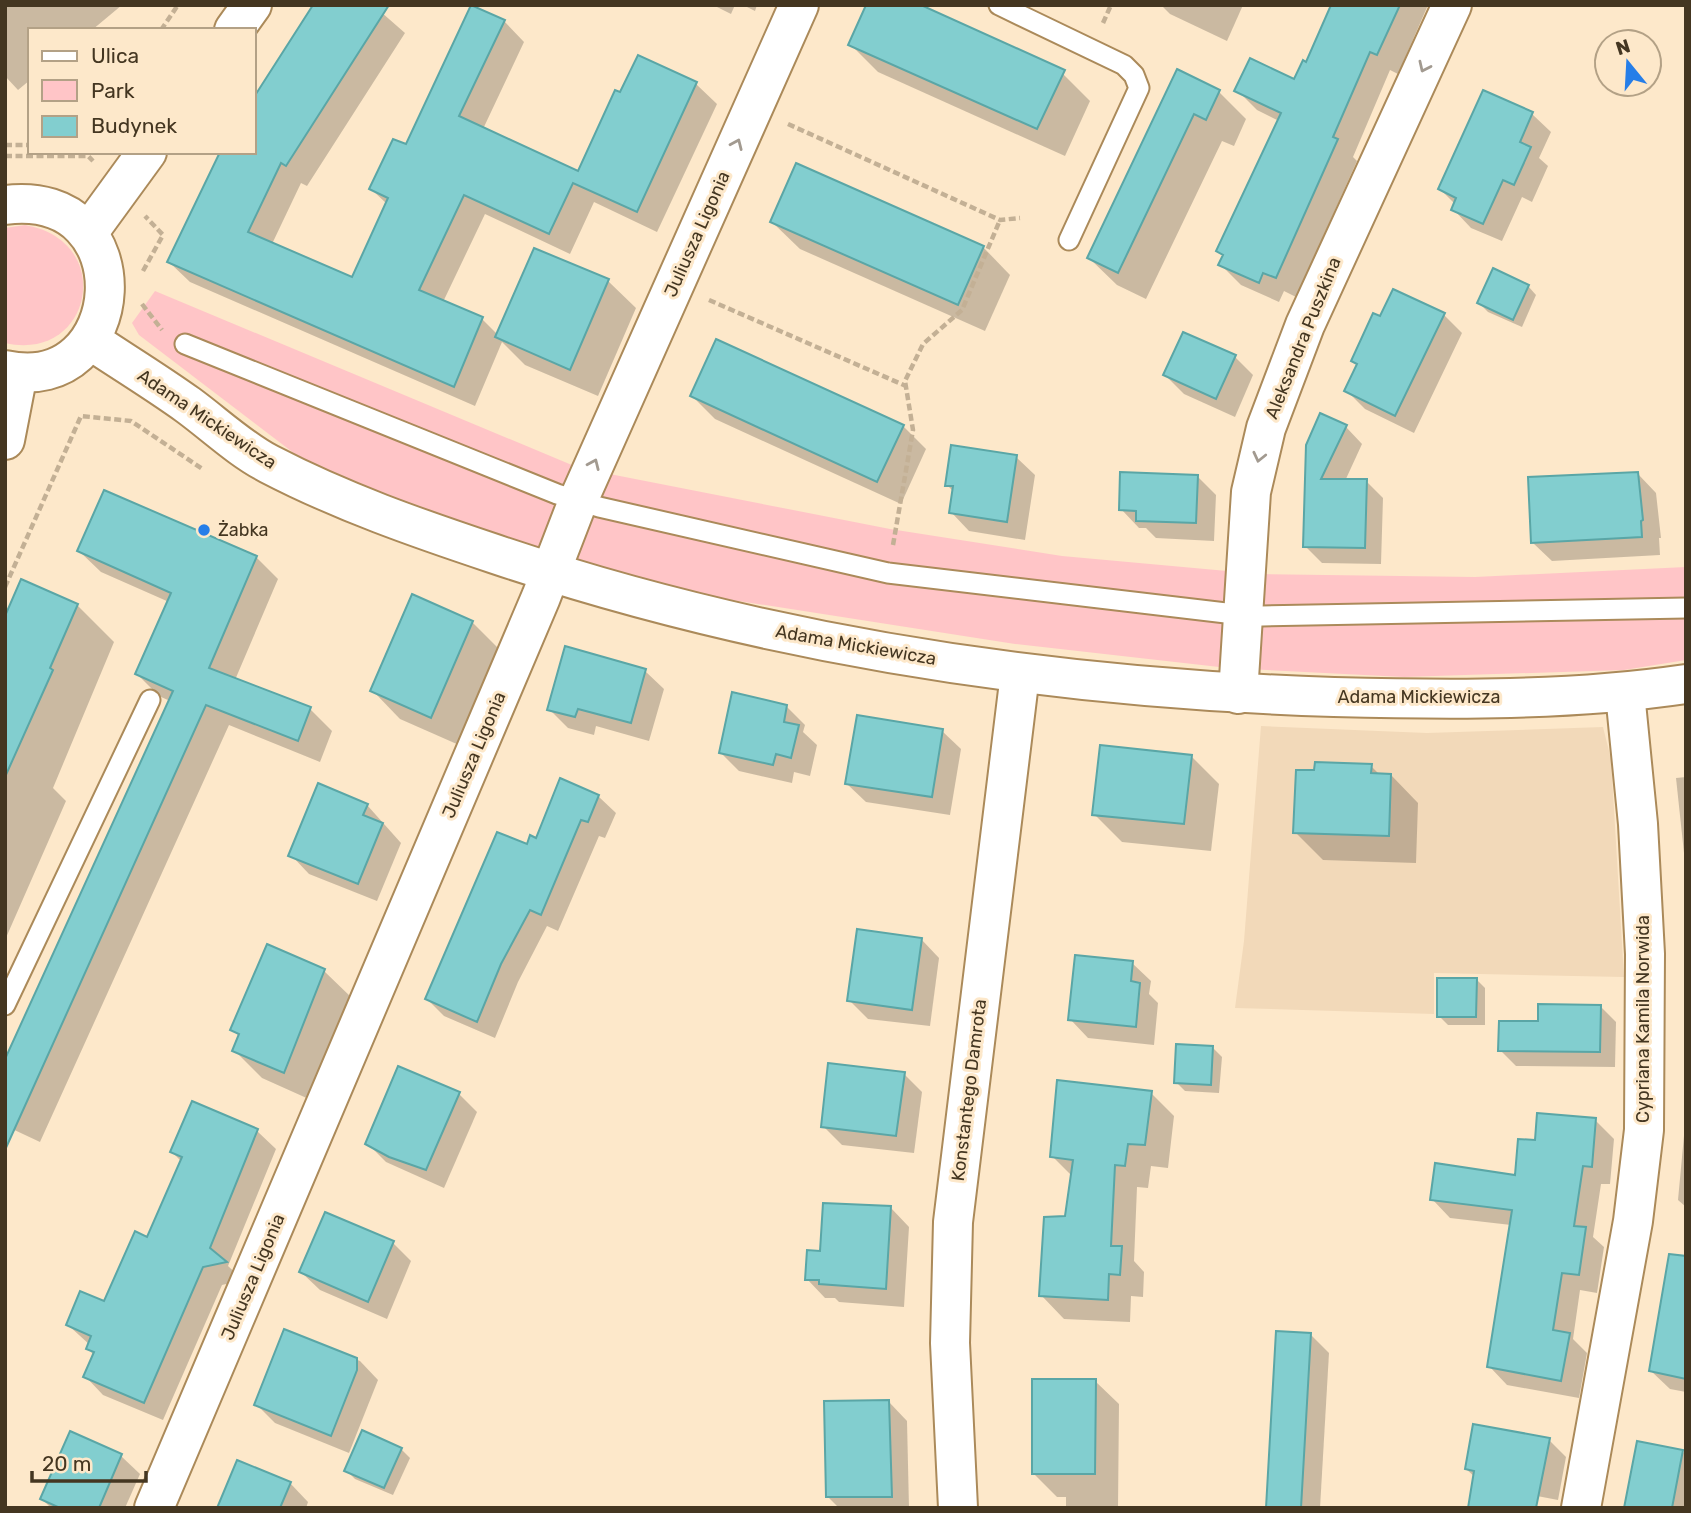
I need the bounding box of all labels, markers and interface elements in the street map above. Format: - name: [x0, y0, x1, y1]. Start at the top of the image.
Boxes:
- legend: [28, 28, 256, 154]
- north arrow: [1593, 28, 1663, 98]
- text: N: [1613, 34, 1633, 60]
- text: Ulica: [91, 43, 139, 68]
- one-way arrow: [1418, 60, 1432, 72]
- text: Park: [91, 78, 135, 103]
- text: Budynek: [91, 113, 177, 138]
- one-way arrow: [729, 139, 743, 151]
- street label: Juliusza Ligonia: [659, 168, 735, 300]
- street label: Aleksandra Puszkina: [1260, 254, 1346, 422]
- street label: Adama Mickiewicza: [133, 364, 281, 474]
- one-way arrow: [1253, 451, 1268, 463]
- one-way arrow: [586, 459, 600, 471]
- place label: Żabka: [218, 519, 269, 541]
- marker: Żabka: [196, 522, 212, 538]
- street label: Adama Mickiewicza: [774, 620, 938, 670]
- street label: Adama Mickiewicza: [1338, 686, 1500, 708]
- street label: Juliusza Ligonia: [437, 688, 511, 822]
- street label: Cypriana Kamila Norwida: [1632, 915, 1654, 1123]
- street label: Konstantego Damrota: [947, 998, 991, 1182]
- street label: Juliusza Ligonia: [216, 1210, 290, 1344]
- scale bar: [32, 1440, 145, 1484]
- text: 20 m: [42, 1451, 91, 1476]

